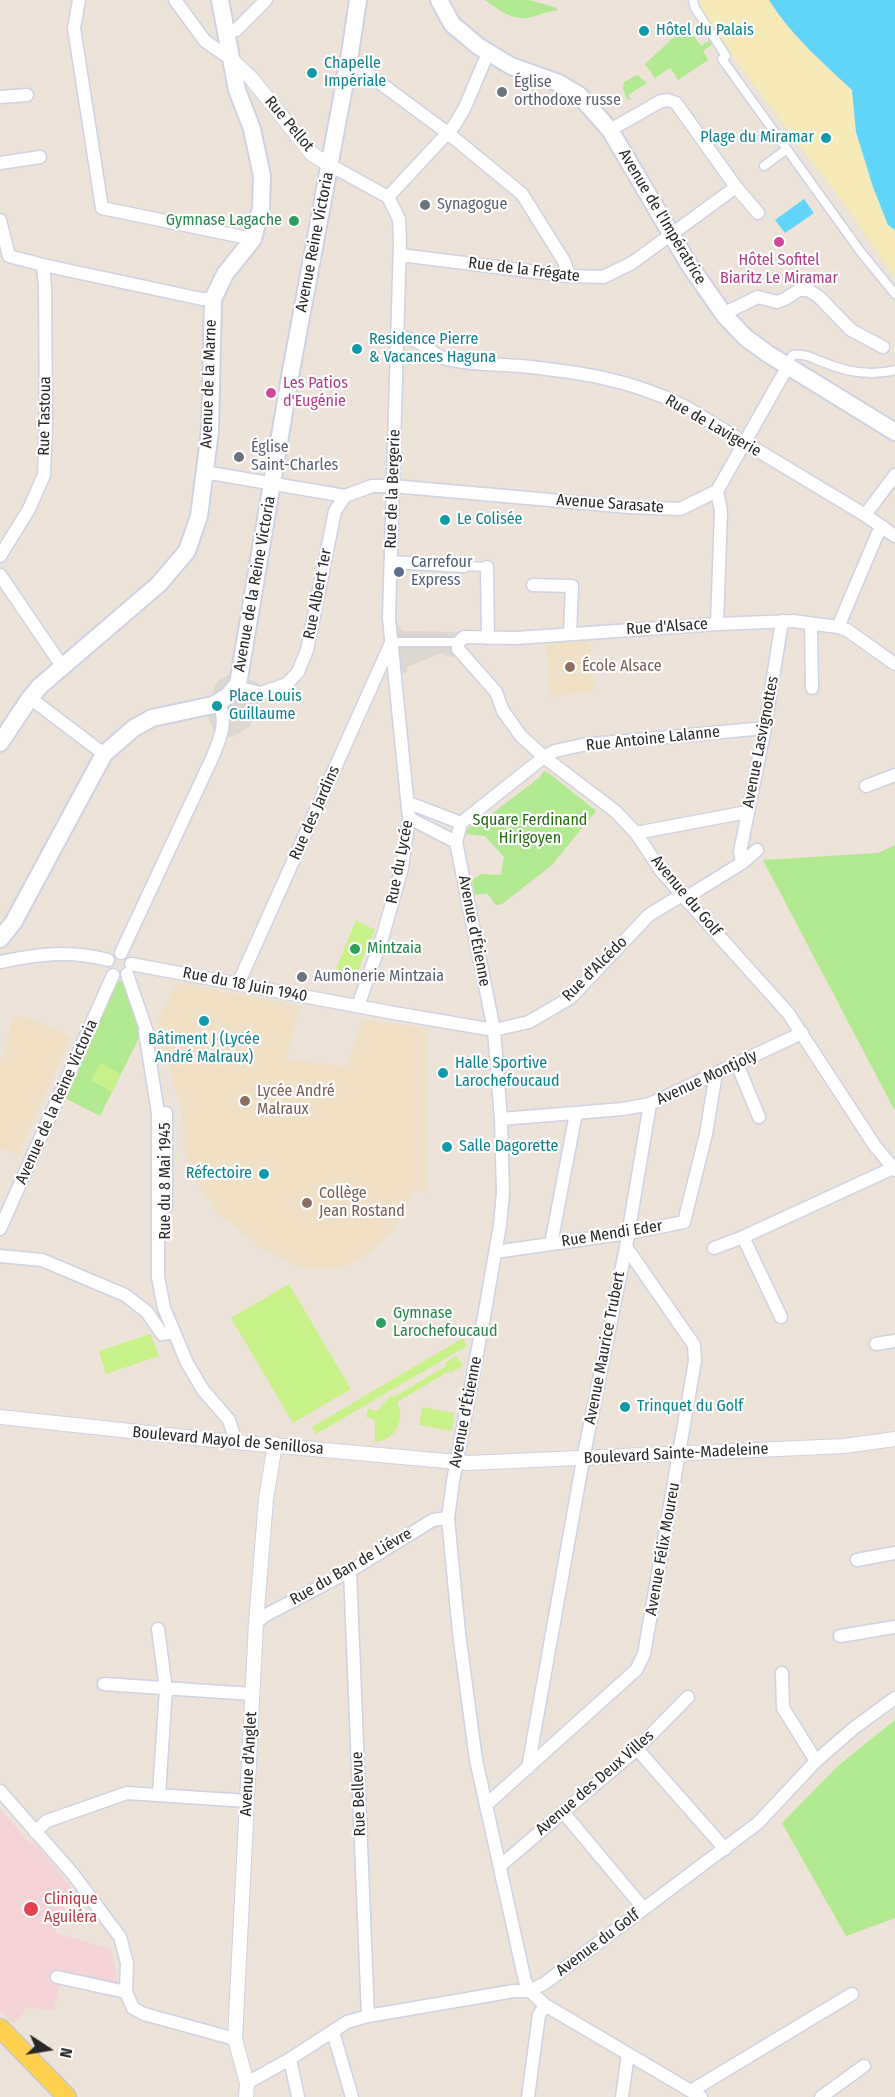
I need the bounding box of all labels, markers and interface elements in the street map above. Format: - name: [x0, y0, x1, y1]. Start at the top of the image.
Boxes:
- place label: Hôtel du Palais: [656, 21, 754, 41]
- marker: Hôtel du Palais: [637, 24, 651, 38]
- place label: Chapelle Impériale: [324, 54, 386, 92]
- marker: Chapelle Impériale: [305, 66, 319, 80]
- place label: Église orthodoxe russe: [514, 73, 621, 111]
- marker: Église orthodoxe russe: [495, 85, 509, 99]
- street label: Rue Pellot: [260, 92, 318, 156]
- place label: Plage du Miramar: [700, 128, 814, 148]
- marker: Plage du Miramar: [819, 131, 833, 145]
- street label: Avenue de l'Impératrice: [614, 146, 710, 288]
- street label: Avenue Reine Victoria: [292, 170, 338, 314]
- place label: Synagogue: [437, 195, 507, 215]
- marker: Synagogue: [418, 198, 432, 212]
- place label: Gymnase Lagache: [166, 211, 282, 231]
- marker: Gymnase Lagache: [287, 214, 301, 228]
- marker: Hôtel Sofitel Biaritz Le Miramar: [772, 235, 786, 249]
- place label: Hôtel Sofitel Biaritz Le Miramar: [720, 251, 838, 289]
- street label: Rue de la Frégate: [467, 254, 581, 286]
- street label: Avenue de la Marne: [197, 319, 221, 449]
- place label: Residence Pierre & Vacances Haguna: [369, 330, 496, 368]
- marker: Residence Pierre & Vacances Haguna: [350, 342, 364, 356]
- place label: Les Patios d'Eugénie: [283, 374, 348, 412]
- street label: Rue Tastoua: [35, 376, 55, 456]
- marker: Les Patios d'Eugénie: [264, 386, 278, 400]
- street label: Rue de Lavigerie: [662, 391, 764, 461]
- street label: Rue de la Bergerie: [381, 429, 405, 549]
- place label: Église Saint-Charles: [251, 438, 338, 476]
- marker: Église Saint-Charles: [232, 450, 246, 464]
- street label: Avenue Sarasate: [556, 491, 664, 517]
- street label: Avenue de la Reine Victoria: [230, 495, 280, 673]
- place label: Le Colisée: [457, 510, 523, 530]
- marker: Le Colisée: [438, 513, 452, 527]
- street label: Rue Albert 1er: [300, 547, 336, 641]
- place label: Carrefour Express: [411, 553, 473, 591]
- marker: Carrefour Express: [392, 565, 406, 579]
- street label: Rue d'Alsace: [626, 615, 708, 639]
- place label: École Alsace: [582, 657, 662, 677]
- marker: École Alsace: [563, 660, 577, 674]
- street label: Avenue Lasvignottes: [739, 675, 783, 809]
- place label: Place Louis Guillaume: [229, 687, 302, 725]
- marker: Place Louis Guillaume: [210, 699, 224, 713]
- street label: Rue Antoine Lalanne: [585, 722, 721, 756]
- street label: Rue des Jardins: [286, 763, 344, 863]
- park label: Square Ferdinand Hirigoyen: [473, 811, 587, 849]
- street label: Rue du Lycée: [382, 818, 418, 906]
- street label: Avenue du Golf: [647, 852, 725, 940]
- street label: Avenue d'Étienne: [454, 874, 494, 988]
- street label: Rue d'Alcédo: [558, 932, 632, 1006]
- place label: Mintzaia: [367, 939, 422, 959]
- marker: Mintzaia: [348, 942, 362, 956]
- street label: Rue du 18 Juin 1940: [181, 964, 309, 1006]
- place label: Aumônerie Mintzaia: [314, 967, 444, 987]
- marker: Aumônerie Mintzaia: [295, 970, 309, 984]
- marker: Bâtiment J (Lycée André Malraux): [197, 1014, 211, 1028]
- street label: Avenue de la Reine Victoria: [12, 1017, 102, 1187]
- place label: Bâtiment J (Lycée André Malraux): [148, 1030, 260, 1068]
- street label: Avenue Montjoly: [654, 1046, 760, 1110]
- place label: Halle Sportive Larochefoucaud: [455, 1054, 560, 1092]
- marker: Halle Sportive Larochefoucaud: [436, 1066, 450, 1080]
- place label: Lycée André Malraux: [257, 1082, 335, 1120]
- marker: Lycée André Malraux: [238, 1094, 252, 1108]
- street label: Rue du 8 Mai 1945: [156, 1122, 176, 1240]
- place label: Salle Dagorette: [459, 1137, 558, 1157]
- marker: Salle Dagorette: [440, 1140, 454, 1154]
- place label: Réfectoire: [186, 1164, 252, 1184]
- marker: Réfectoire: [257, 1167, 271, 1181]
- place label: Collège Jean Rostand: [319, 1184, 405, 1222]
- marker: Collège Jean Rostand: [300, 1196, 314, 1210]
- street label: Rue Mendi Eder: [560, 1217, 664, 1251]
- street label: Avenue Maurice Trubert: [581, 1270, 629, 1426]
- place label: Gymnase Larochefoucaud: [393, 1304, 498, 1342]
- marker: Gymnase Larochefoucaud: [374, 1316, 388, 1330]
- street label: Avenue d'Étienne: [446, 1355, 486, 1469]
- place label: Trinquet du Golf: [637, 1397, 743, 1417]
- marker: Trinquet du Golf: [618, 1400, 632, 1414]
- street label: Boulevard Mayol de Senillosa: [131, 1423, 325, 1459]
- street label: Boulevard Sainte-Madeleine: [583, 1440, 769, 1468]
- street label: Avenue Félix Moureu: [642, 1481, 684, 1617]
- street label: Rue du Ban de Liévre: [287, 1524, 415, 1610]
- street label: Avenue d'Anglet: [237, 1711, 261, 1817]
- street label: Avenue des Deux Villes: [532, 1726, 658, 1840]
- street label: Rue Bellevue: [348, 1751, 370, 1837]
- place label: Clinique Aguiléra: [44, 1890, 98, 1928]
- marker: Clinique Aguiléra: [22, 1900, 40, 1918]
- street label: Avenue du Golf: [553, 1905, 643, 1981]
- north arrow: [18, 2019, 78, 2079]
- text: N: [56, 2046, 76, 2060]

